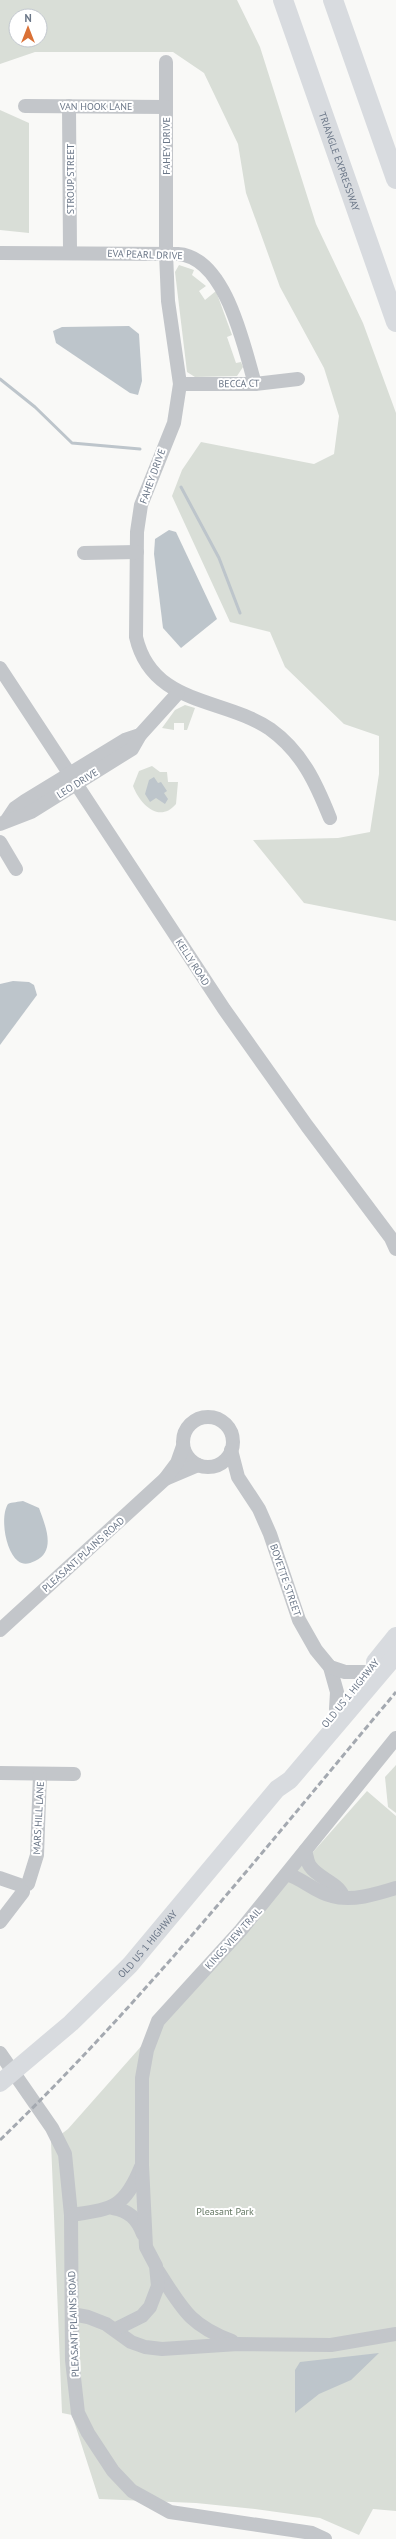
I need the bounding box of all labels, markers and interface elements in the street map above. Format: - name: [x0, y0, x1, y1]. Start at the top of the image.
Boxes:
- north arrow: [8, 8, 48, 48]
- text: N: [24, 11, 32, 25]
- street label: VAN HOOK LANE: [59, 100, 132, 113]
- street label: TRIANGLE EXPRESSWAY: [316, 110, 363, 213]
- street label: FAHEY DRIVE: [160, 117, 173, 175]
- street label: STROUP STREET: [64, 143, 77, 214]
- street label: EVA PEARL DRIVE: [107, 247, 183, 262]
- street label: BECCA CT: [218, 377, 260, 390]
- street label: FAHEY DRIVE: [137, 447, 168, 505]
- street label: LEO DRIVE: [54, 766, 100, 801]
- street label: KELLY ROAD: [173, 936, 213, 988]
- street label: PLEASANT PLAINS ROAD: [39, 1514, 127, 1595]
- street label: BOYETTE STREET: [267, 1542, 304, 1618]
- street label: OLD US 1 HIGHWAY: [319, 1656, 382, 1730]
- street label: MARS HILL LANE: [30, 1781, 47, 1855]
- street label: KINGS VIEW TRAIL: [202, 1905, 265, 1972]
- street label: OLD US 1 HIGHWAY: [115, 1907, 180, 1981]
- park label: Pleasant Park: [196, 2205, 254, 2218]
- street label: PLEASANT PLAINS ROAD: [65, 2271, 82, 2377]

